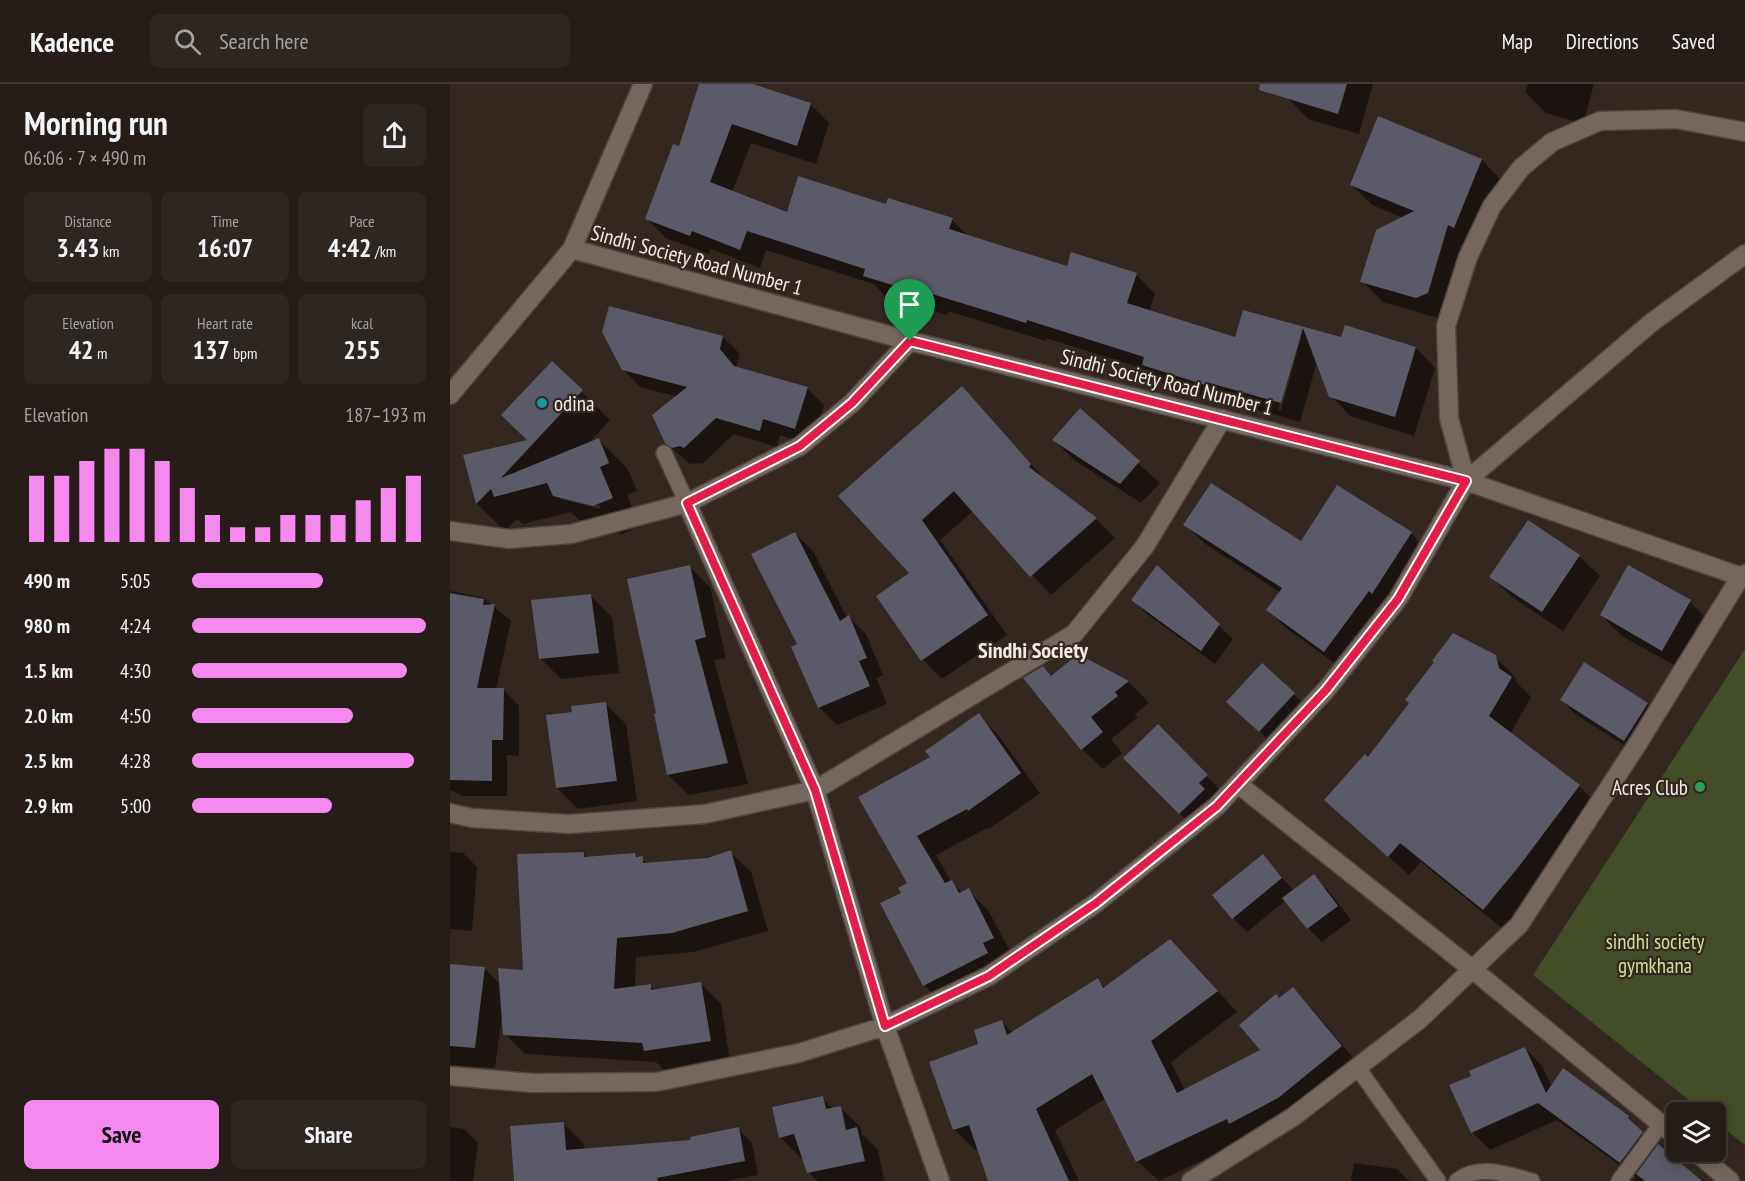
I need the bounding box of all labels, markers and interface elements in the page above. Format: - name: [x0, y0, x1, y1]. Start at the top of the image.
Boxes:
- search box: [150, 14, 570, 68]
- text: Kadence: [30, 23, 114, 60]
- icon: search: [171, 25, 204, 58]
- text: Search here: [219, 27, 309, 55]
- text: Map: [1502, 28, 1533, 55]
- text: Directions: [1566, 28, 1639, 55]
- text: Saved: [1672, 28, 1715, 55]
- text: Morning run: [24, 101, 168, 144]
- button: share: [363, 104, 426, 167]
- text: 06:06 · 7 × 490 m: [24, 145, 146, 171]
- text: Distance: [64, 211, 112, 231]
- text: Time: [211, 211, 239, 231]
- text: Pace: [349, 211, 375, 231]
- street label: Sindhi Society Road Number 1: [588, 219, 806, 301]
- text: 3.43: [57, 231, 99, 264]
- text: 16:07: [197, 231, 253, 264]
- text: 4:42: [328, 231, 372, 264]
- text: km: [99, 241, 119, 261]
- text: /km: [372, 241, 396, 261]
- pin: [884, 279, 935, 341]
- icon: arrive: [893, 288, 926, 321]
- text: Elevation: [62, 313, 114, 333]
- text: Heart rate: [197, 313, 253, 333]
- text: kcal: [351, 313, 373, 333]
- text: 42: [69, 333, 94, 366]
- text: 137: [192, 333, 230, 366]
- text: 255: [343, 333, 381, 366]
- text: m: [94, 343, 107, 363]
- text: bpm: [230, 343, 258, 363]
- street label: Sindhi Society Road Number 1: [1058, 343, 1276, 421]
- place label: odina: [554, 390, 594, 417]
- marker: odina: [535, 396, 549, 410]
- text: Elevation: [24, 402, 88, 428]
- text: 187–193 m: [345, 402, 426, 428]
- text: 490 m: [24, 568, 70, 594]
- text: 5:05: [120, 568, 151, 594]
- text: 980 m: [24, 613, 70, 639]
- text: 4:24: [120, 613, 151, 639]
- district label: Sindhi Society: [978, 636, 1089, 664]
- text: 1.5 km: [24, 658, 73, 684]
- text: 4:30: [120, 658, 151, 684]
- text: 2.0 km: [24, 703, 73, 729]
- text: 4:50: [120, 703, 151, 729]
- text: 2.5 km: [24, 748, 73, 774]
- text: 4:28: [120, 748, 151, 774]
- place label: Acres Club: [1612, 774, 1688, 801]
- marker: Acres Club: [1693, 780, 1707, 794]
- text: 2.9 km: [24, 793, 73, 819]
- text: 5:00: [120, 793, 151, 819]
- park label: sindhi society gymkhana: [1606, 928, 1704, 979]
- button: Save: [24, 1100, 219, 1169]
- button: Share: [231, 1100, 426, 1169]
- map controls: [1666, 1102, 1726, 1162]
- button: layers: [1666, 1102, 1726, 1162]

